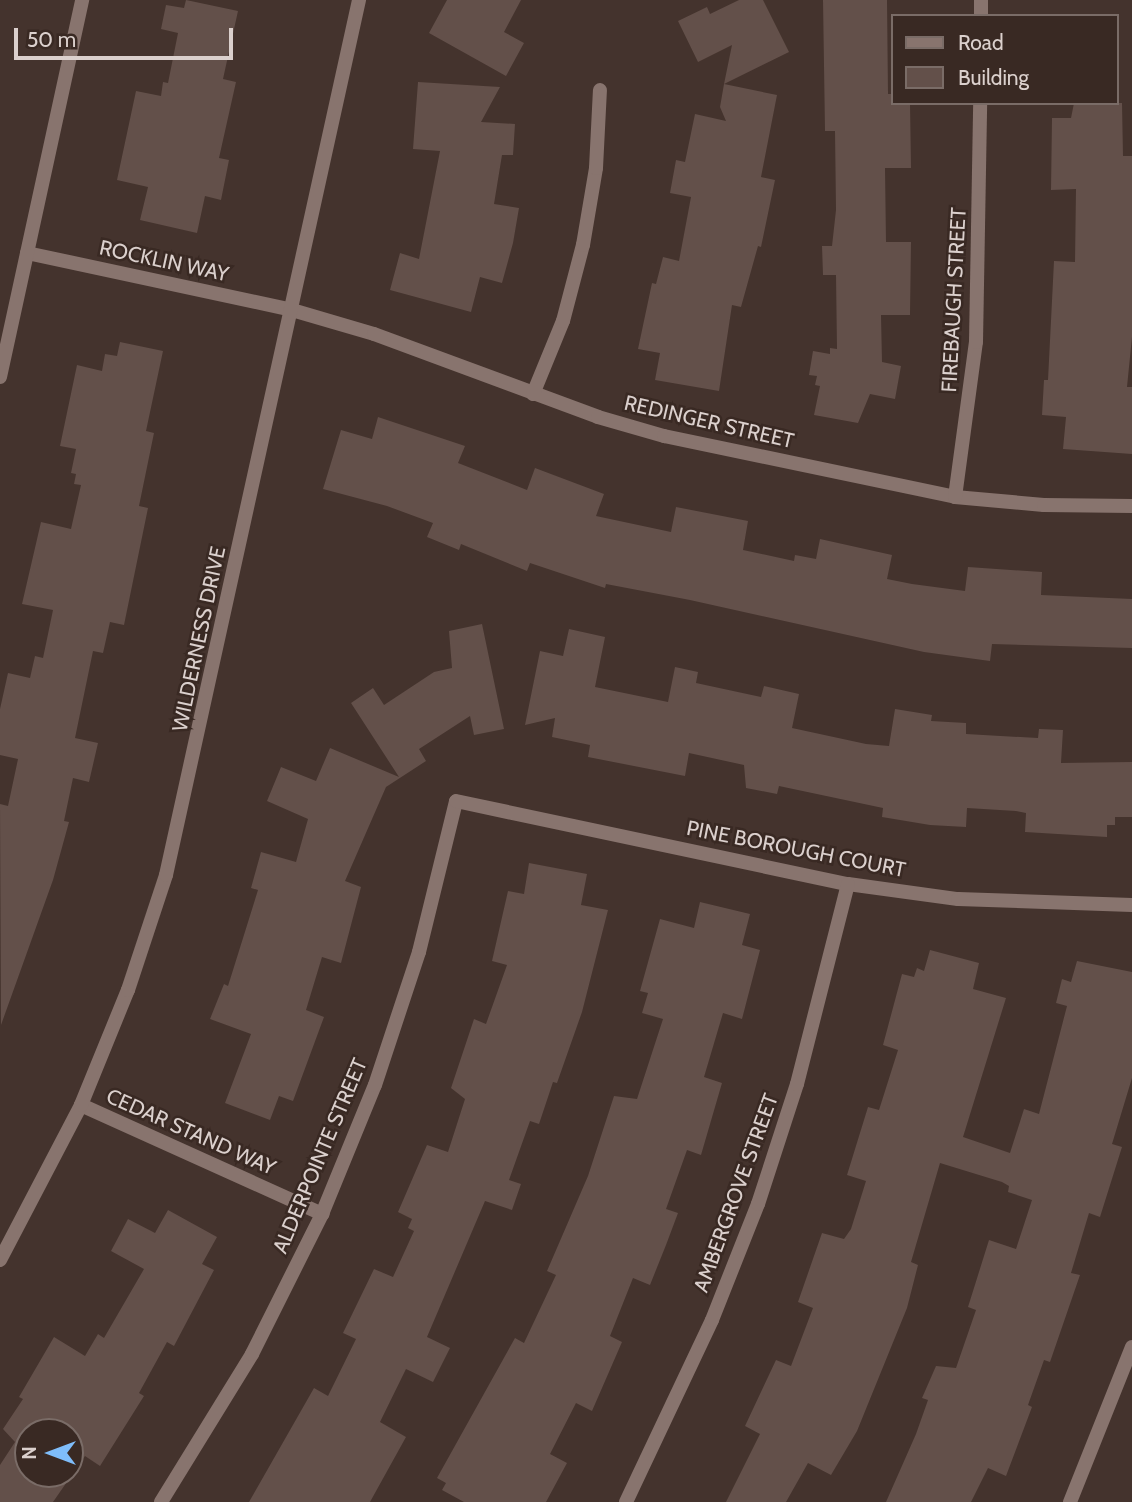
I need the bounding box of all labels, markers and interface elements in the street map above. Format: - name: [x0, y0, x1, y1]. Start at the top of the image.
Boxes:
- scale bar: [18, 14, 236, 58]
- legend: [890, 14, 1118, 105]
- text: 50 m: [27, 27, 76, 52]
- text: Road: [958, 30, 1004, 55]
- text: Building: [958, 65, 1029, 90]
- street label: FIREBAUGH STREET: [937, 207, 971, 393]
- street label: ROCKLIN WAY: [97, 235, 231, 287]
- street label: REDINGER STREET: [622, 390, 796, 454]
- street label: WILDERNESS DRIVE: [167, 544, 231, 734]
- street label: PINE BOROUGH COURT: [684, 815, 908, 883]
- street label: ALDERPOINTE STREET: [267, 1055, 373, 1257]
- street label: CEDAR STAND WAY: [102, 1083, 280, 1181]
- street label: AMBERGROVE STREET: [688, 1090, 784, 1296]
- north arrow: [14, 1418, 84, 1488]
- text: N: [18, 1446, 41, 1460]

